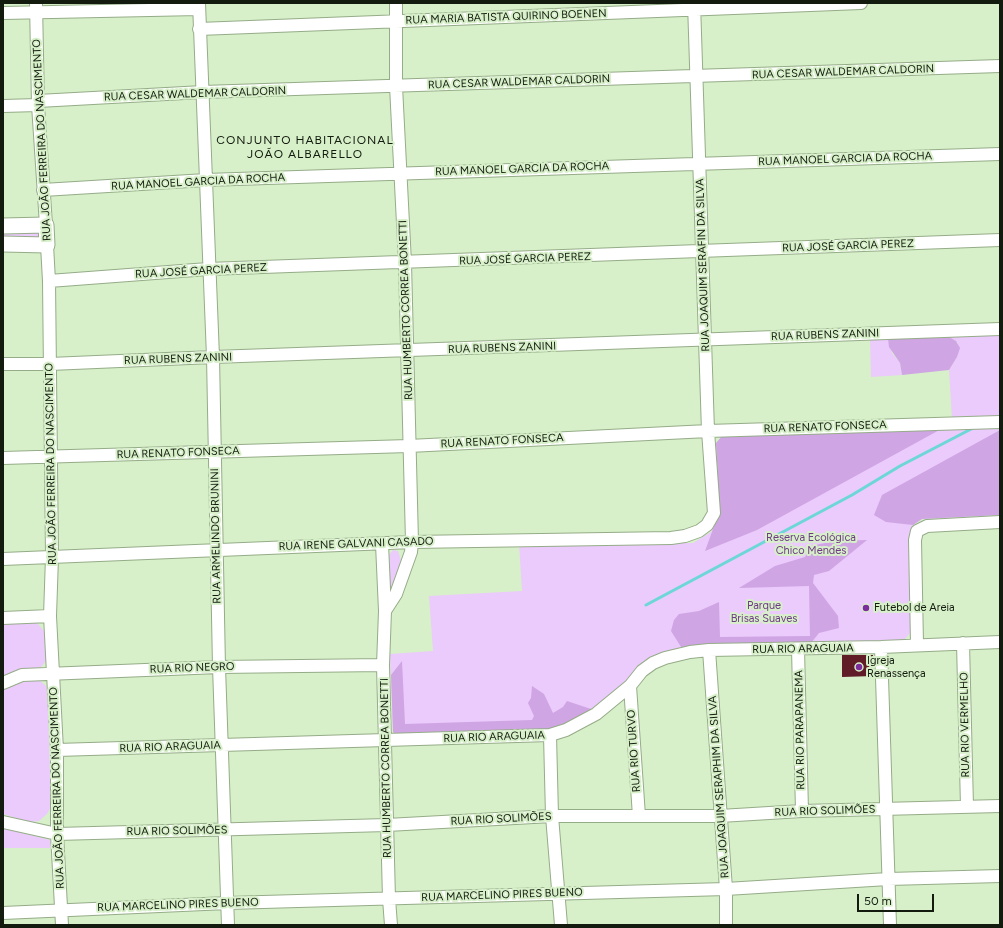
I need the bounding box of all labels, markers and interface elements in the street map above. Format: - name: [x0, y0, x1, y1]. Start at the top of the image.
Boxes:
- street label: RUA MARIA BATISTA QUIRINO BOENEN: [405, 7, 607, 27]
- street label: RUA JOÃO FERREIRA DO NASCIMENTO: [30, 39, 54, 241]
- street label: RUA CESAR WALDEMAR CALDORIN: [752, 62, 934, 82]
- street label: RUA CESAR WALDEMAR CALDORIN: [428, 72, 610, 92]
- street label: RUA CESAR WALDEMAR CALDORIN: [104, 84, 286, 104]
- district label: CONJUNTO HABITACIONAL JOÃO ALBARELLO: [216, 133, 394, 161]
- street label: RUA MANOEL GARCIA DA ROCHA: [758, 149, 932, 169]
- street label: RUA MANOEL GARCIA DA ROCHA: [435, 159, 609, 179]
- street label: RUA MANOEL GARCIA DA ROCHA: [111, 171, 285, 193]
- street label: RUA JOAQUIM SERAFIN DA SILVA: [693, 178, 713, 352]
- street label: RUA HUMBERTO CORREA BONETTI: [396, 220, 416, 400]
- street label: RUA JOSÉ GARCIA PEREZ: [782, 237, 914, 255]
- street label: RUA JOSÉ GARCIA PEREZ: [459, 250, 591, 268]
- street label: RUA JOSÉ GARCIA PEREZ: [135, 261, 267, 281]
- street label: RUA RUBENS ZANINI: [771, 327, 879, 343]
- street label: RUA RUBENS ZANINI: [448, 340, 556, 356]
- street label: RUA RUBENS ZANINI: [124, 351, 232, 367]
- street label: RUA JOÃO FERREIRA DO NASCIMENTO: [43, 363, 59, 565]
- street label: RUA RENATO FONSECA: [763, 418, 887, 436]
- street label: RUA RENATO FONSECA: [440, 431, 564, 451]
- street label: RUA RENATO FONSECA: [116, 444, 240, 462]
- street label: RUA ARMELINDO BRUNINI: [208, 468, 224, 604]
- park label: Reserva Ecológica Chico Mendes: [766, 531, 856, 557]
- street label: RUA IRENE GALVANI CASADO: [278, 535, 434, 553]
- park label: Parque Brisas Suaves: [731, 599, 797, 625]
- place label: Futebol de Areia: [874, 601, 955, 615]
- marker: Futebol de Areia: [861, 603, 871, 613]
- street label: RUA RIO ARAGUAIA: [752, 642, 854, 656]
- place label: Igreja Renassença: [867, 654, 926, 680]
- street label: RUA RIO NEGRO: [149, 660, 235, 676]
- marker: Igreja Renassença: [854, 662, 864, 672]
- street label: RUA RIO PARAPANEMA: [792, 670, 808, 790]
- street label: RUA RIO VERMELHO: [957, 672, 973, 778]
- street label: RUA HUMBERTO CORREA BONETTI: [378, 678, 394, 858]
- street label: RUA JOÃO FERREIRA DO NASCIMENTO: [47, 687, 67, 889]
- street label: RUA JOAQUIM SERAPHIM DA SILVA: [706, 695, 732, 879]
- street label: RUA RIO TURVO: [625, 709, 643, 793]
- street label: RUA RIO ARAGUAIA: [443, 729, 545, 745]
- street label: RUA RIO ARAGUAIA: [119, 739, 221, 755]
- street label: RUA RIO SOLIMÕES: [774, 803, 876, 819]
- street label: RUA RIO SOLIMÕES: [450, 810, 552, 828]
- street label: RUA RIO SOLIMÕES: [126, 824, 228, 838]
- street label: RUA MARCELINO PIRES BUENO: [421, 886, 583, 904]
- scale bar: [859, 886, 936, 912]
- text: 50 m: [864, 894, 892, 908]
- street label: RUA MARCELINO PIRES BUENO: [97, 896, 259, 914]

